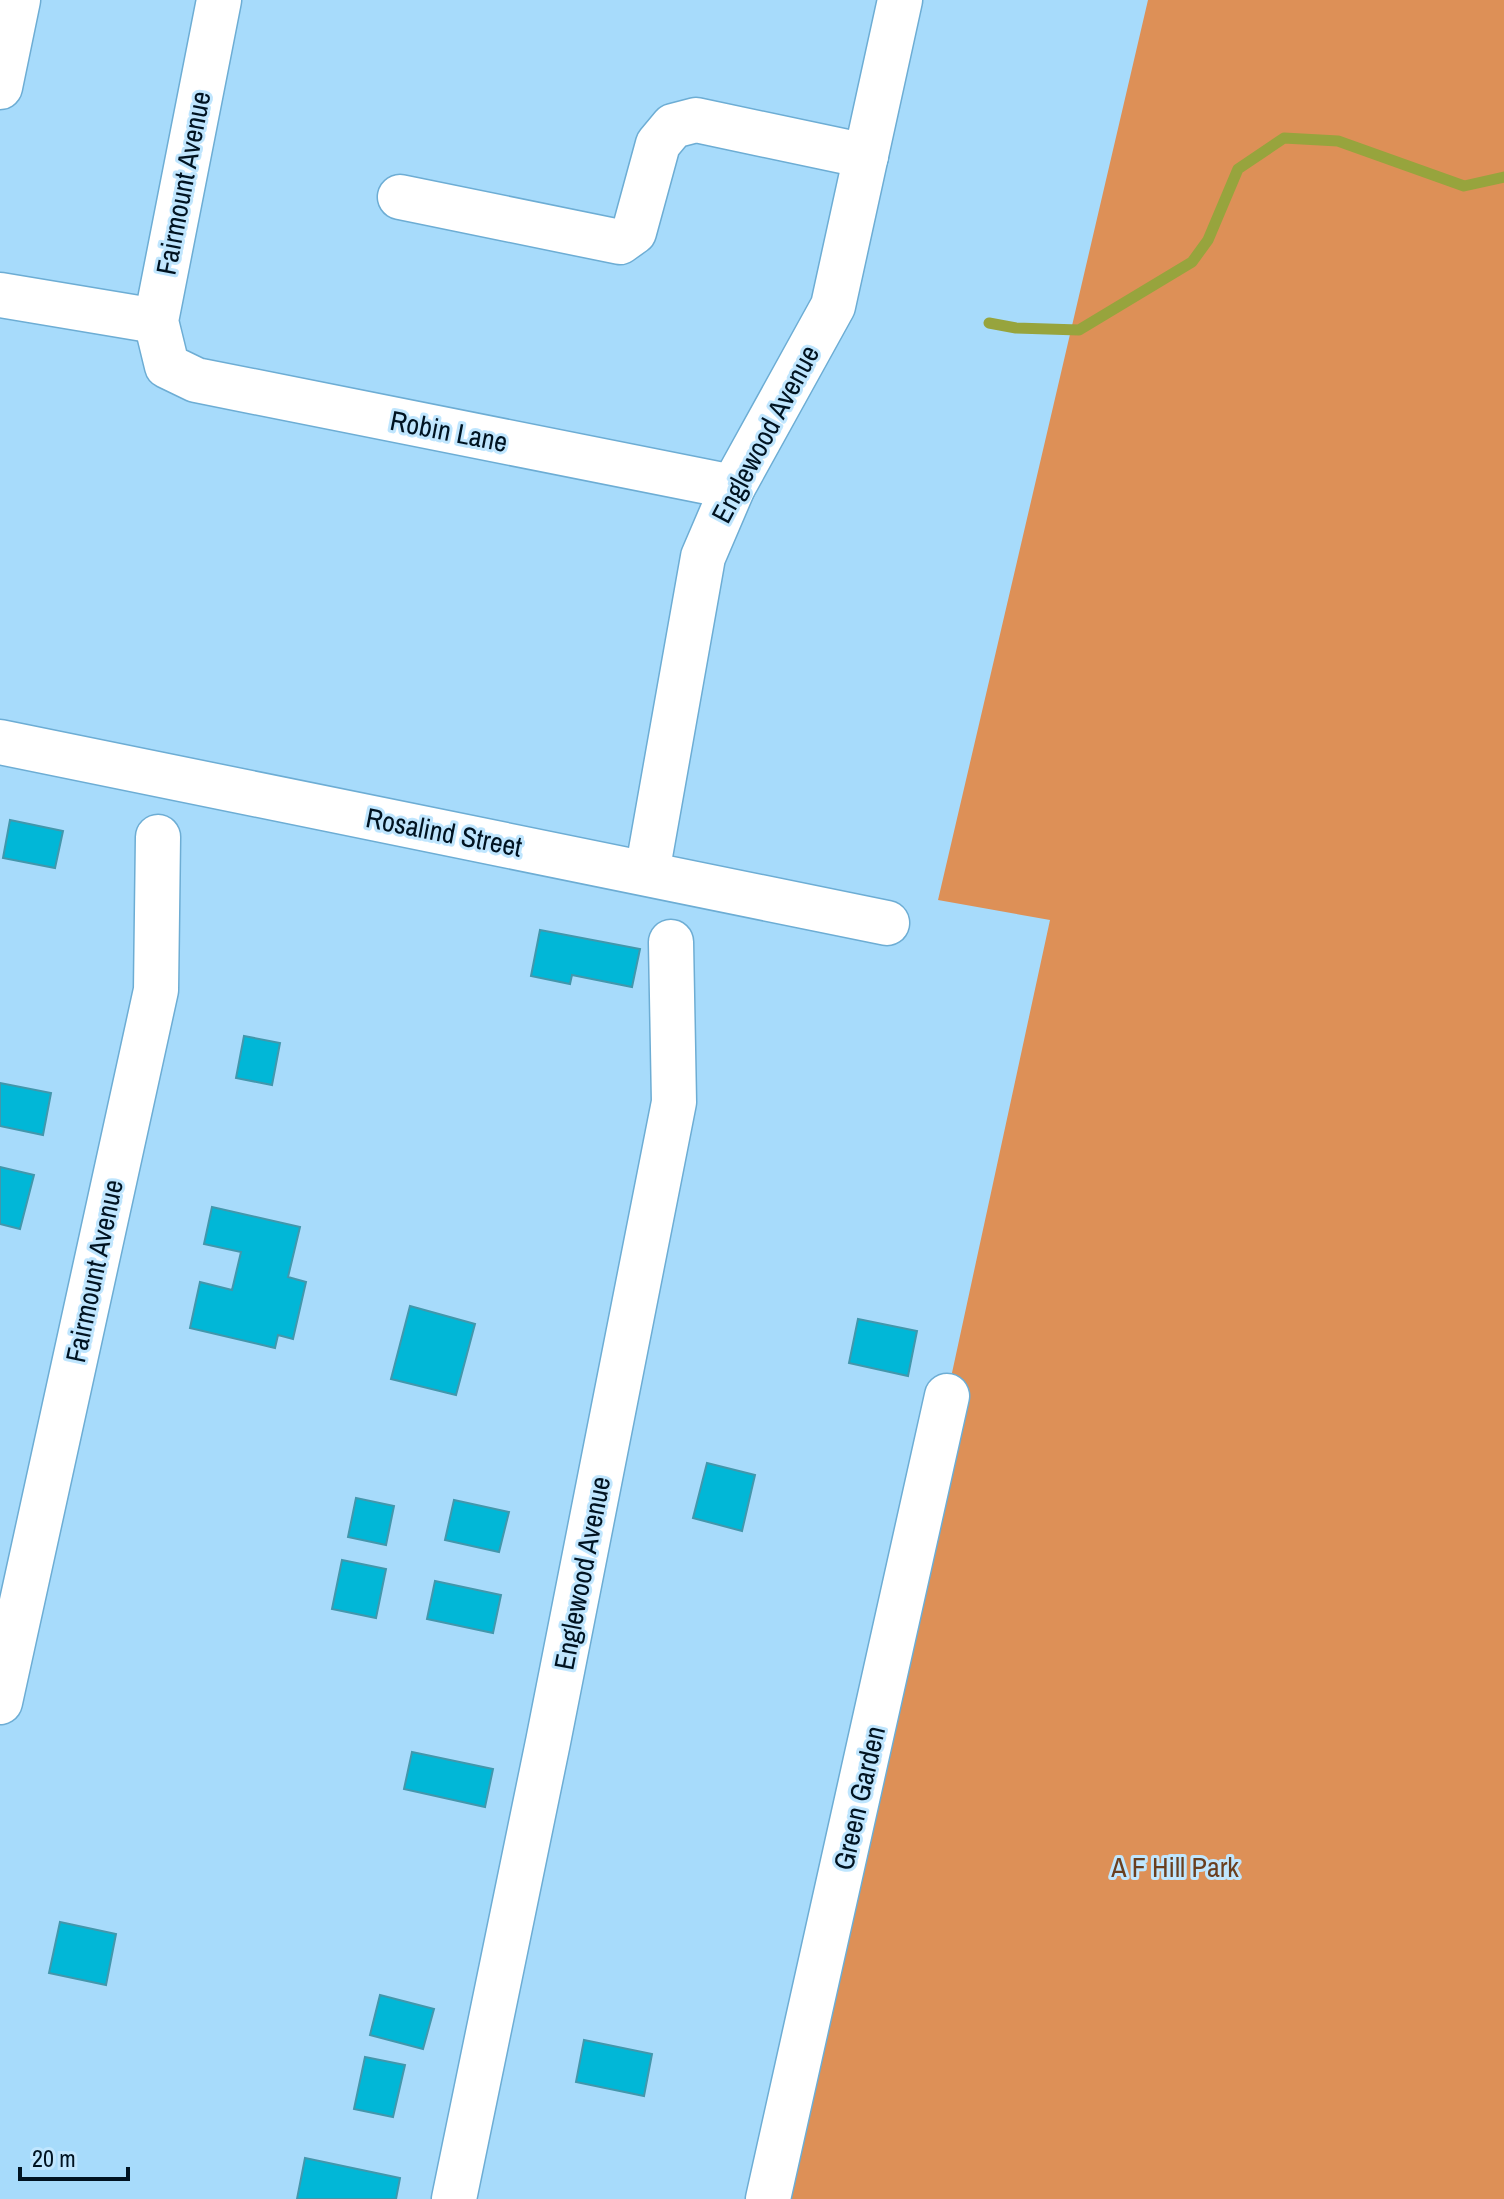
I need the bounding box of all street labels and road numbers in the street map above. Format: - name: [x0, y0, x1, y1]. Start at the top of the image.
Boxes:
- street label: Fairmount Avenue: [147, 88, 219, 278]
- street label: Englewood Avenue: [702, 338, 828, 530]
- street label: Robin Lane: [387, 401, 511, 461]
- street label: Rosalind Street: [363, 798, 525, 866]
- street label: Fairmount Avenue: [56, 1176, 132, 1366]
- street label: Englewood Avenue: [545, 1473, 619, 1673]
- street label: Green Garden: [824, 1722, 894, 1874]

